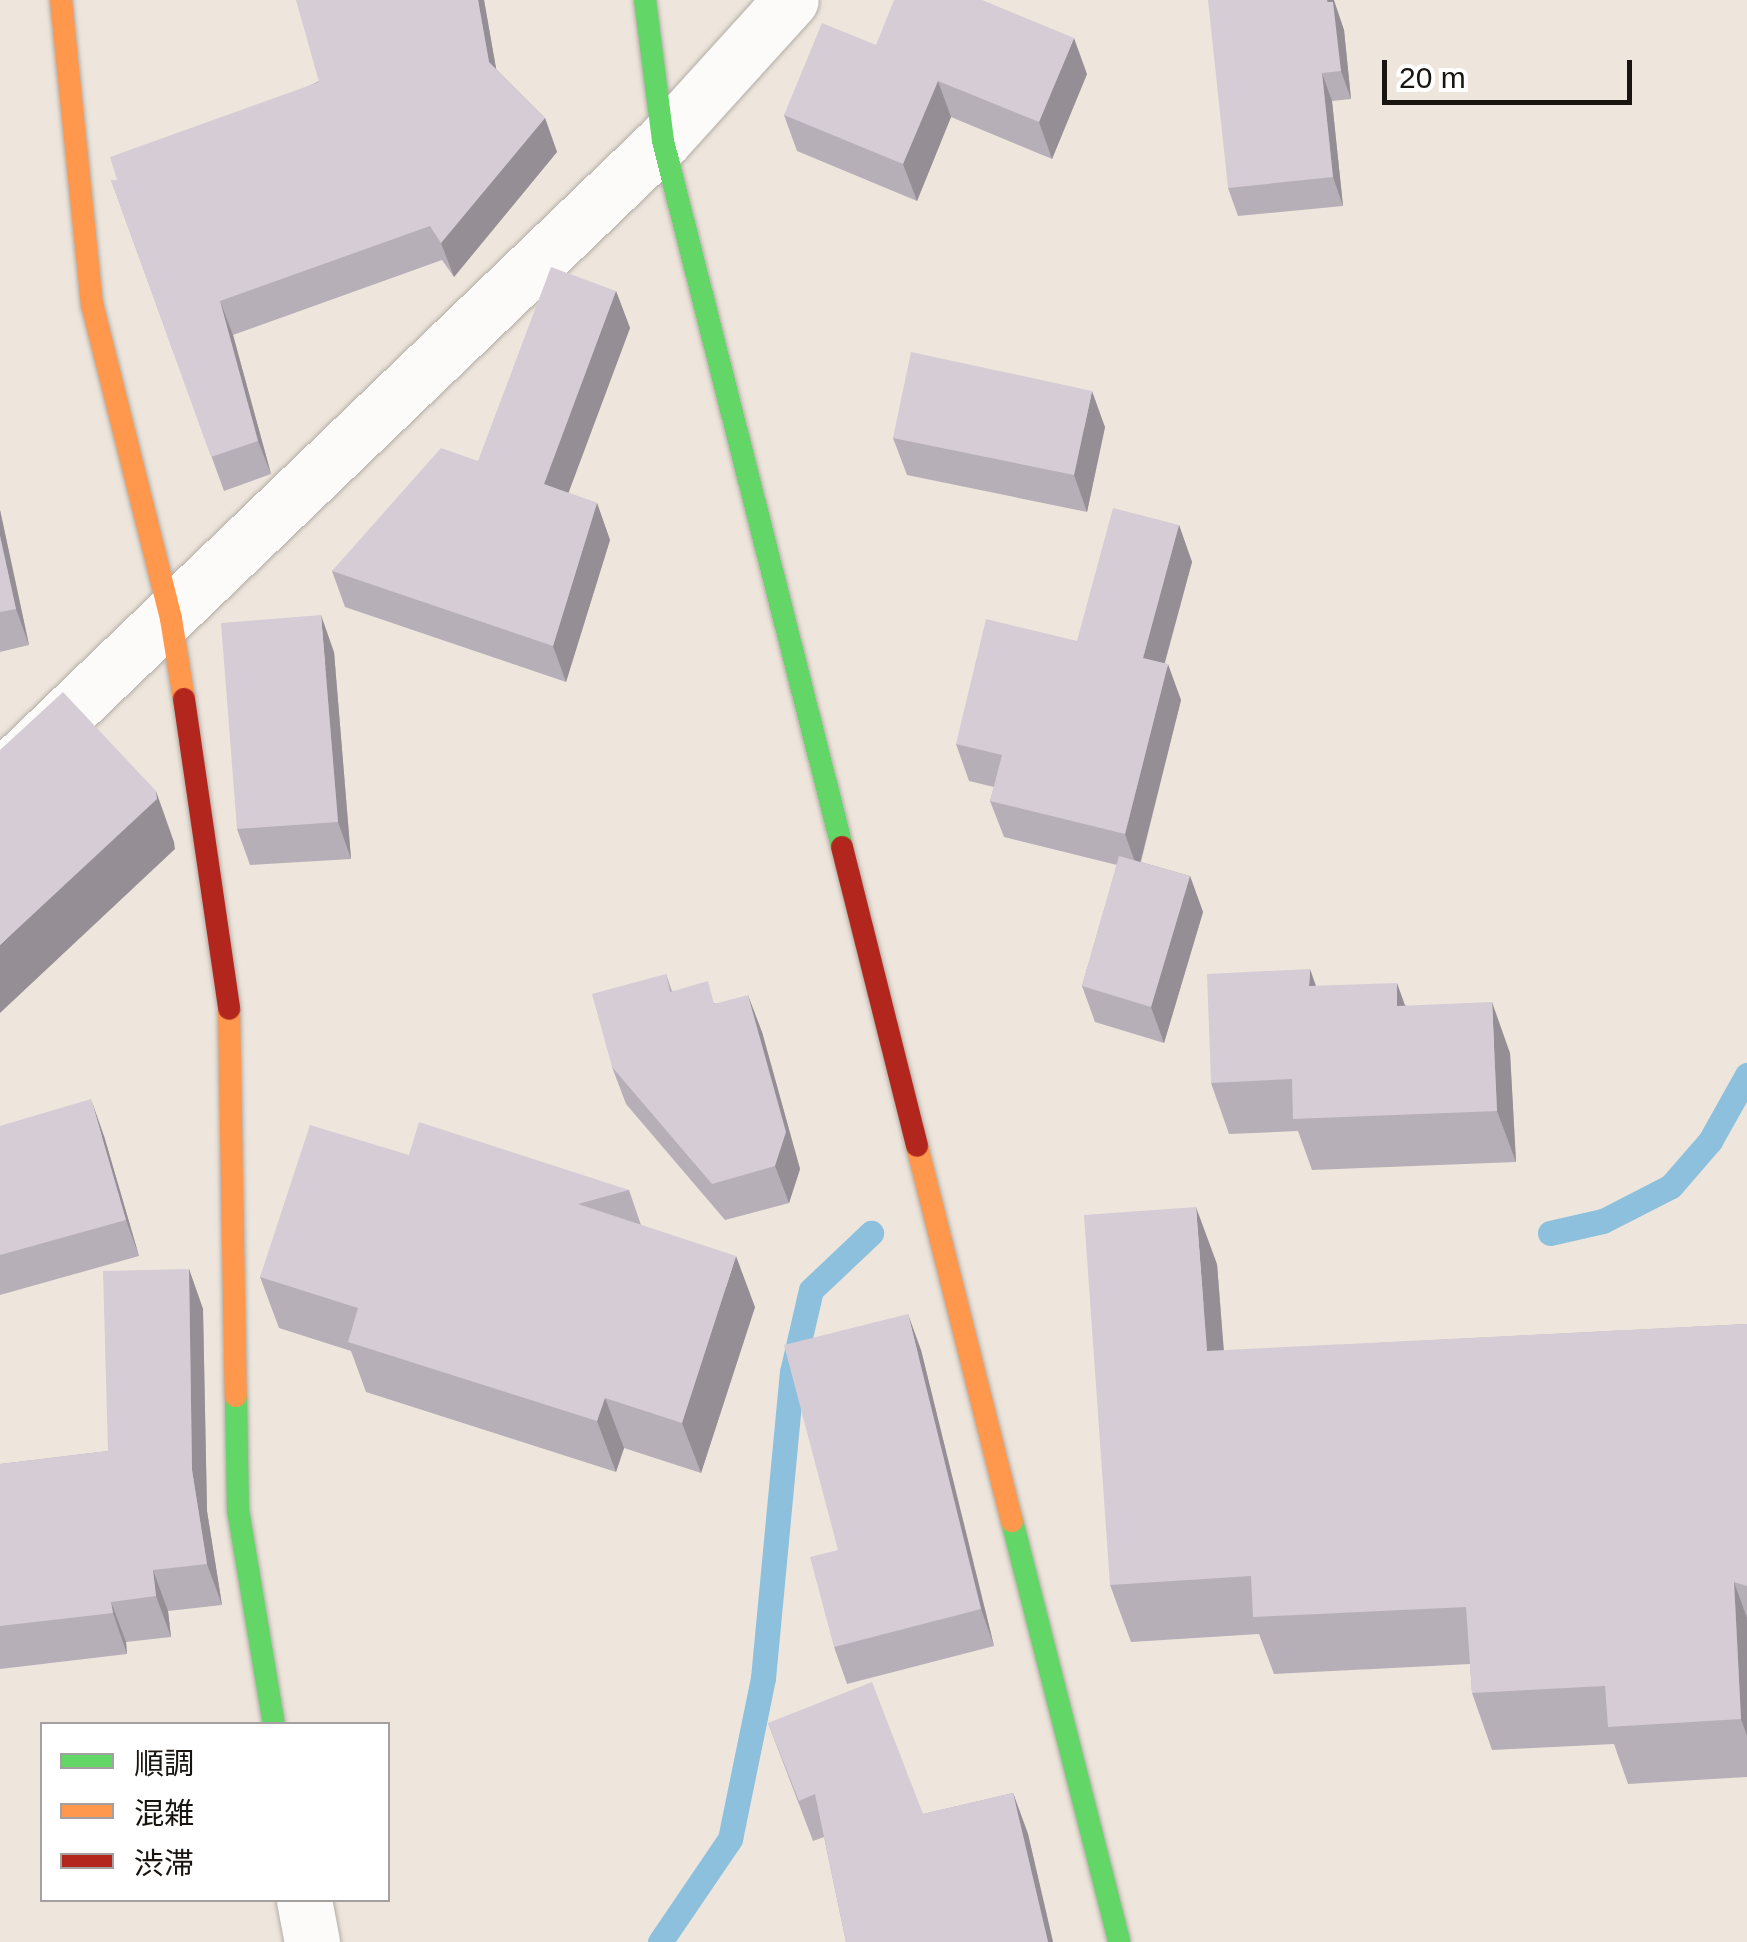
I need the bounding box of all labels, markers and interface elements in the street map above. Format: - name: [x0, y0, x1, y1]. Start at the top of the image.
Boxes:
- scale bar: [1387, 40, 1637, 102]
- text: 20 m: [1399, 61, 1466, 94]
- legend: [40, 1722, 390, 1902]
- text: 順調: [134, 1747, 194, 1780]
- text: 混雑: [134, 1797, 194, 1830]
- text: 渋滞: [134, 1847, 194, 1880]

